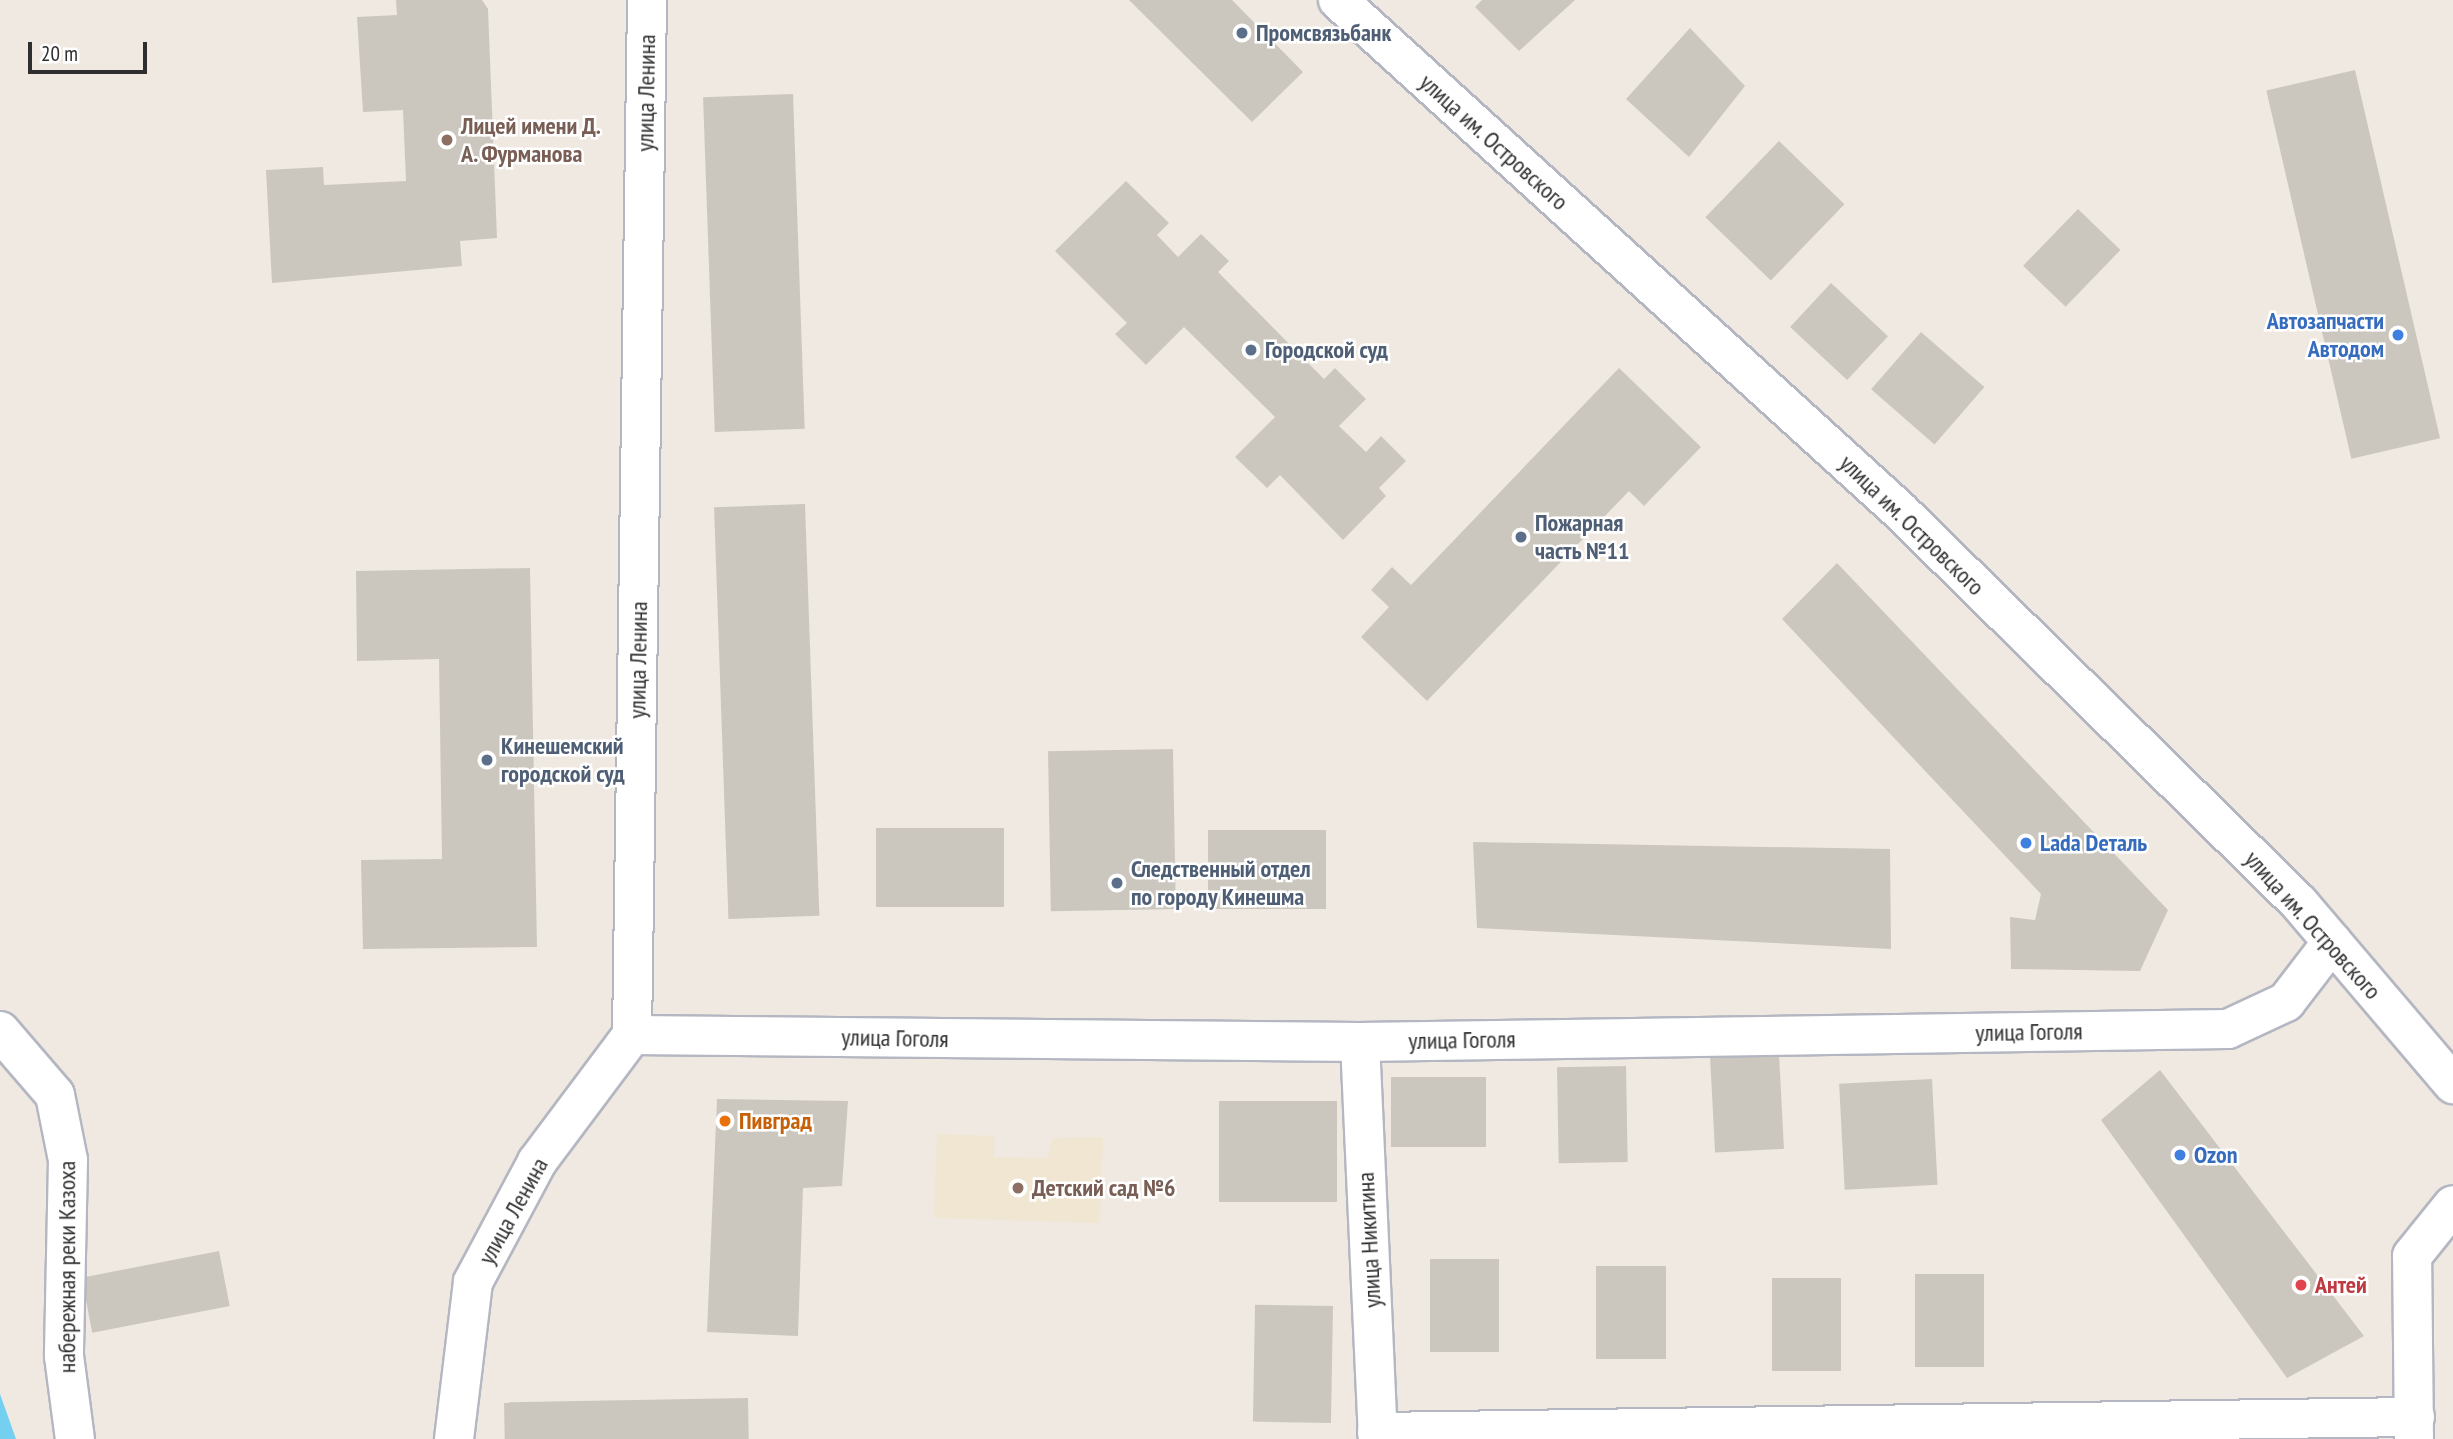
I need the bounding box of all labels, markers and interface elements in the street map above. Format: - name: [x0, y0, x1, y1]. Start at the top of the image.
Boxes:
- place label: Промсвязьбанк: [1256, 19, 1391, 47]
- marker: Промсвязьбанк: [1234, 25, 1250, 41]
- scale bar: [32, 28, 150, 72]
- street label: улица Ленина: [631, 34, 661, 152]
- text: 20 m: [41, 40, 78, 67]
- street label: улица им. Островского: [1413, 67, 1575, 217]
- place label: Лицей имени Д. А. Фурманова: [461, 112, 601, 168]
- marker: Лицей имени Д. А. Фурманова: [439, 132, 455, 148]
- place label: Автозапчасти Автодом: [2267, 307, 2384, 363]
- marker: Автозапчасти Автодом: [2390, 327, 2406, 343]
- place label: Городской суд: [1265, 336, 1388, 364]
- marker: Городской суд: [1243, 342, 1259, 358]
- street label: улица им. Островского: [1833, 448, 1991, 602]
- place label: Пожарная часть №11: [1535, 509, 1630, 565]
- marker: Пожарная часть №11: [1513, 529, 1529, 545]
- street label: улица Ленина: [623, 601, 653, 719]
- place label: Кинешемский городской суд: [501, 732, 625, 788]
- marker: Кинешемский городской суд: [479, 752, 495, 768]
- place label: Lada Dеталь: [2040, 829, 2147, 857]
- marker: Lada Dеталь: [2018, 835, 2034, 851]
- street label: улица им. Островского: [2238, 844, 2388, 1006]
- place label: Следственный отдел по городу Кинешма: [1131, 855, 1311, 911]
- marker: Следственный отдел по городу Кинешма: [1109, 875, 1125, 891]
- street label: улица Гоголя: [1975, 1017, 2083, 1047]
- street label: улица Гоголя: [841, 1023, 949, 1053]
- street label: улица Гоголя: [1408, 1025, 1516, 1055]
- place label: Пивград: [739, 1107, 812, 1135]
- marker: Пивград: [717, 1113, 733, 1129]
- place label: Ozon: [2194, 1141, 2237, 1169]
- marker: Ozon: [2172, 1147, 2188, 1163]
- street label: улица Ленина: [472, 1153, 554, 1269]
- street label: набережная реки Казоха: [53, 1161, 81, 1373]
- street label: улица Никитина: [1351, 1171, 1387, 1309]
- place label: Детский сад №6: [1032, 1174, 1175, 1202]
- marker: Детский сад №6: [1010, 1180, 1026, 1196]
- place label: Антей: [2315, 1271, 2367, 1299]
- marker: Антей: [2293, 1277, 2309, 1293]

